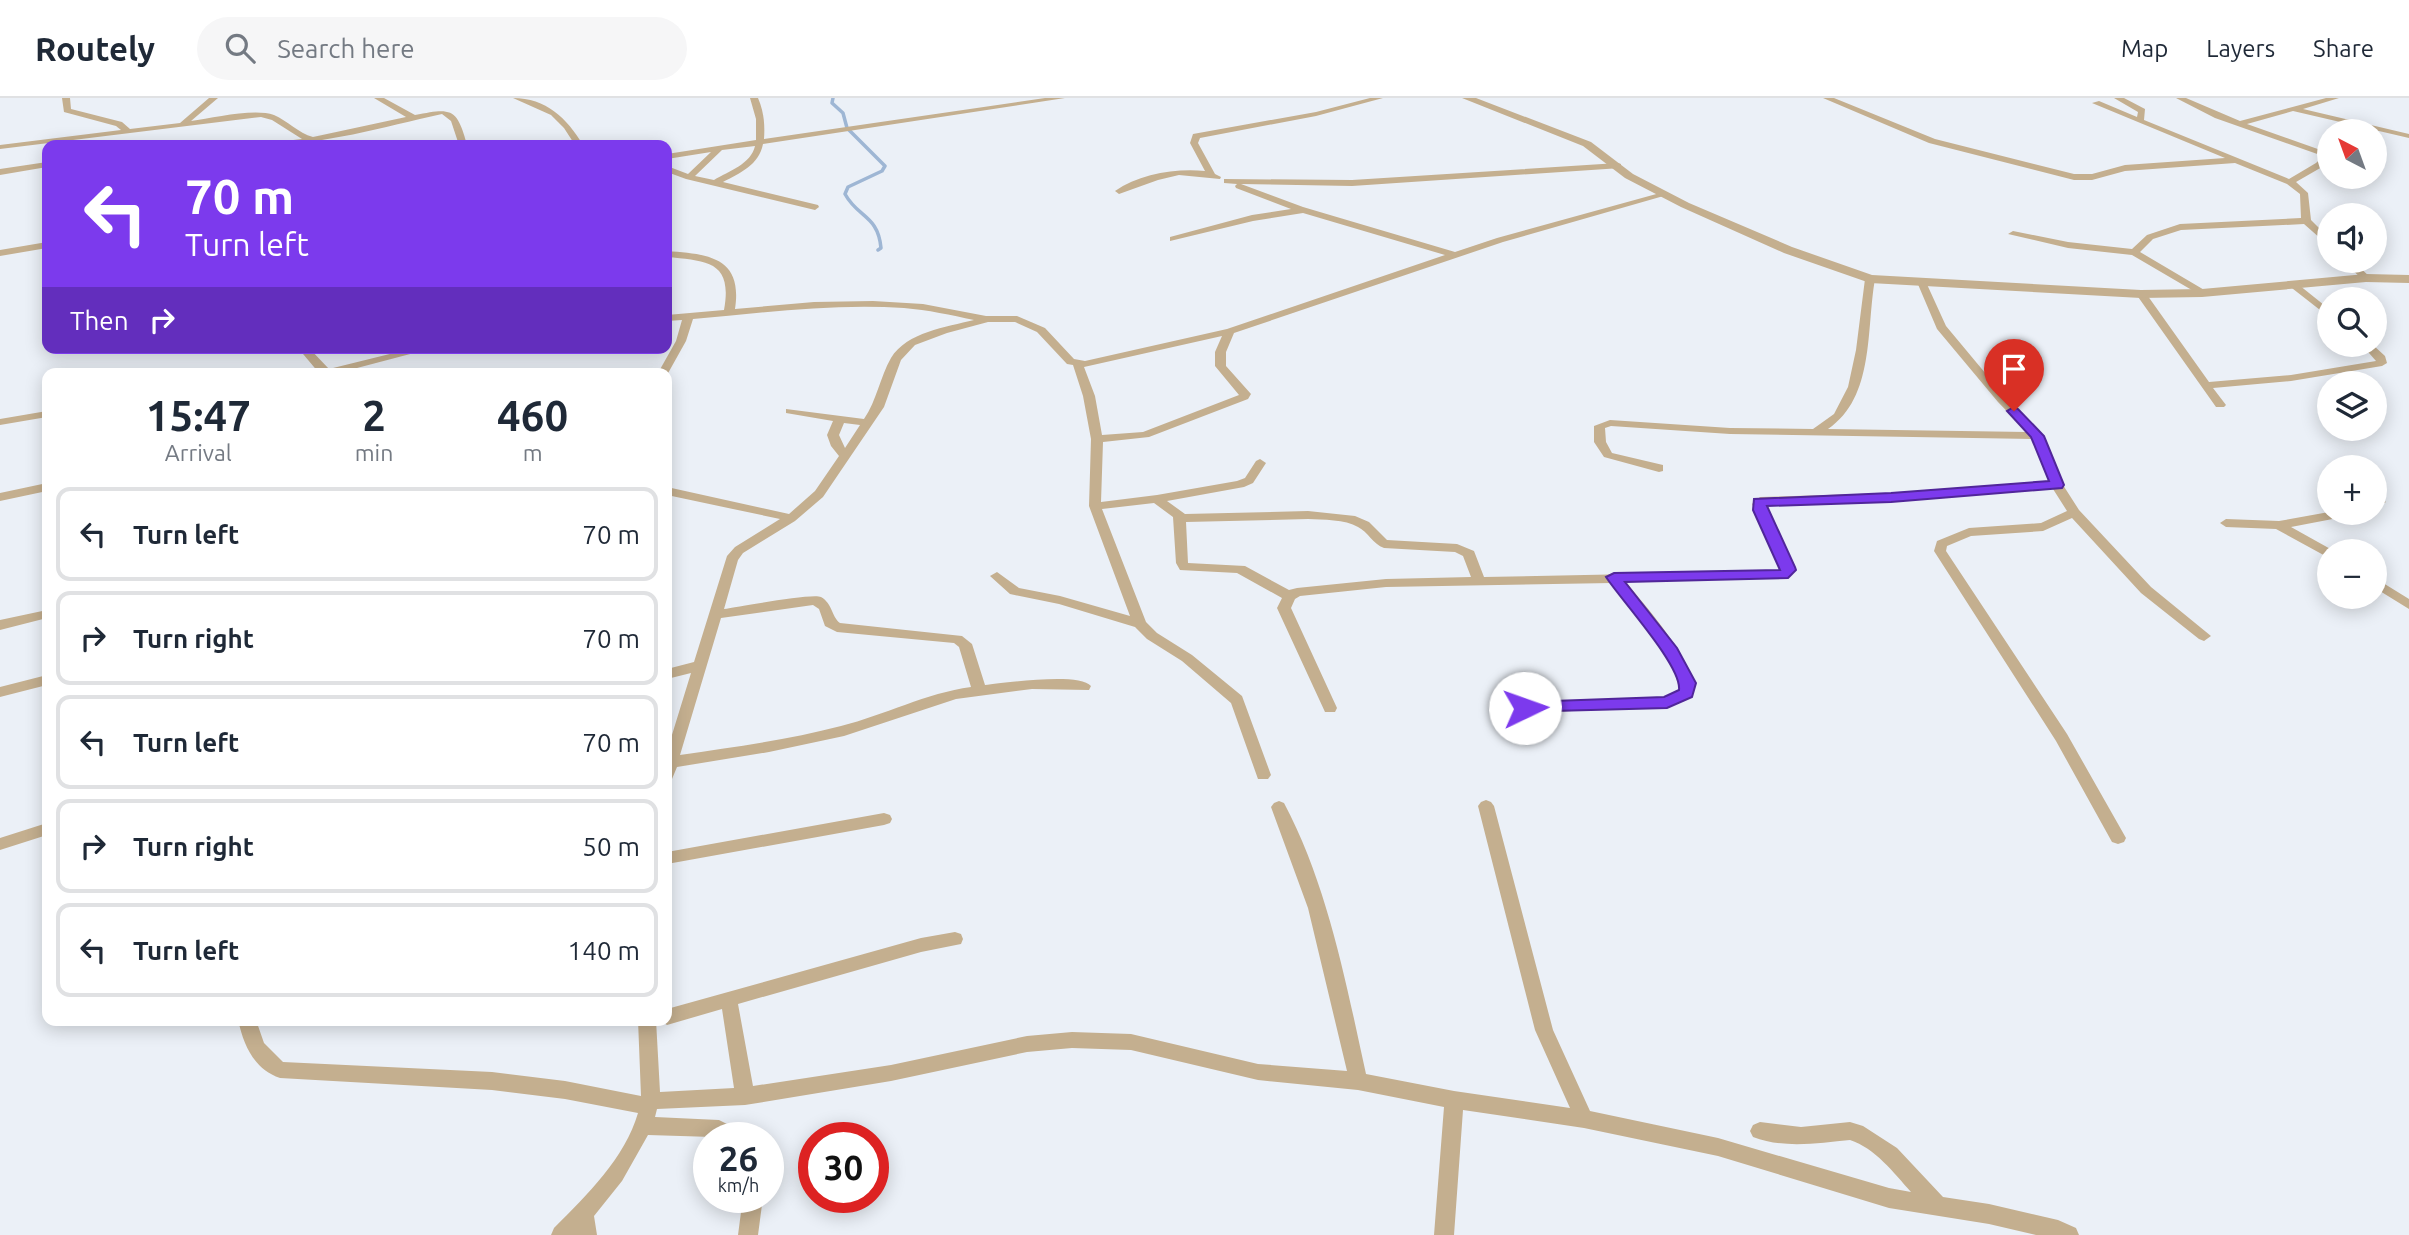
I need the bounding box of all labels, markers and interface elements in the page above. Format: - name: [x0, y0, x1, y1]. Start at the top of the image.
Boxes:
- search box: [197, 17, 687, 80]
- icon: search: [221, 29, 259, 67]
- text: Routely: [35, 30, 155, 67]
- text: Search here: [277, 34, 415, 63]
- text: Map: [2121, 35, 2168, 62]
- text: Layers: [2206, 35, 2275, 62]
- text: Share: [2313, 35, 2374, 62]
- north arrow: [2317, 119, 2387, 189]
- map controls: [2317, 119, 2387, 609]
- icon: left: [70, 168, 161, 259]
- text: 70 m: [185, 168, 294, 223]
- button: sound: [2317, 203, 2387, 273]
- text: Turn left: [185, 226, 309, 262]
- button: search: [2317, 287, 2387, 357]
- icon: right: [143, 301, 181, 339]
- text: Then: [70, 306, 129, 335]
- pin: [1984, 339, 2044, 411]
- icon: arrive: [1995, 350, 2033, 388]
- button: layers: [2317, 371, 2387, 441]
- text: 15:47: [146, 392, 251, 439]
- text: 2: [362, 392, 386, 439]
- text: 460: [497, 392, 568, 439]
- text: Arrival: [165, 440, 232, 465]
- text: min: [355, 440, 393, 465]
- text: m: [523, 440, 543, 465]
- button: +: [2317, 455, 2387, 525]
- icon: left: [74, 515, 112, 553]
- text: Turn left: [133, 520, 239, 549]
- text: 70 m: [582, 520, 640, 549]
- button: −: [2317, 539, 2387, 609]
- icon: right: [74, 619, 112, 657]
- text: Turn right: [133, 624, 254, 653]
- text: 70 m: [582, 624, 640, 653]
- position arrow: [1488, 671, 1562, 745]
- icon: left: [74, 723, 112, 761]
- text: Turn left: [133, 728, 239, 757]
- text: 70 m: [582, 728, 640, 757]
- icon: right: [74, 827, 112, 865]
- text: Turn right: [133, 832, 254, 861]
- text: 50 m: [582, 832, 640, 861]
- icon: left: [74, 931, 112, 969]
- text: Turn left: [133, 936, 239, 965]
- text: 140 m: [568, 936, 640, 965]
- speed limit sign: 30: [798, 1122, 889, 1213]
- text: 26: [719, 1138, 758, 1178]
- text: km/h: [718, 1175, 759, 1195]

